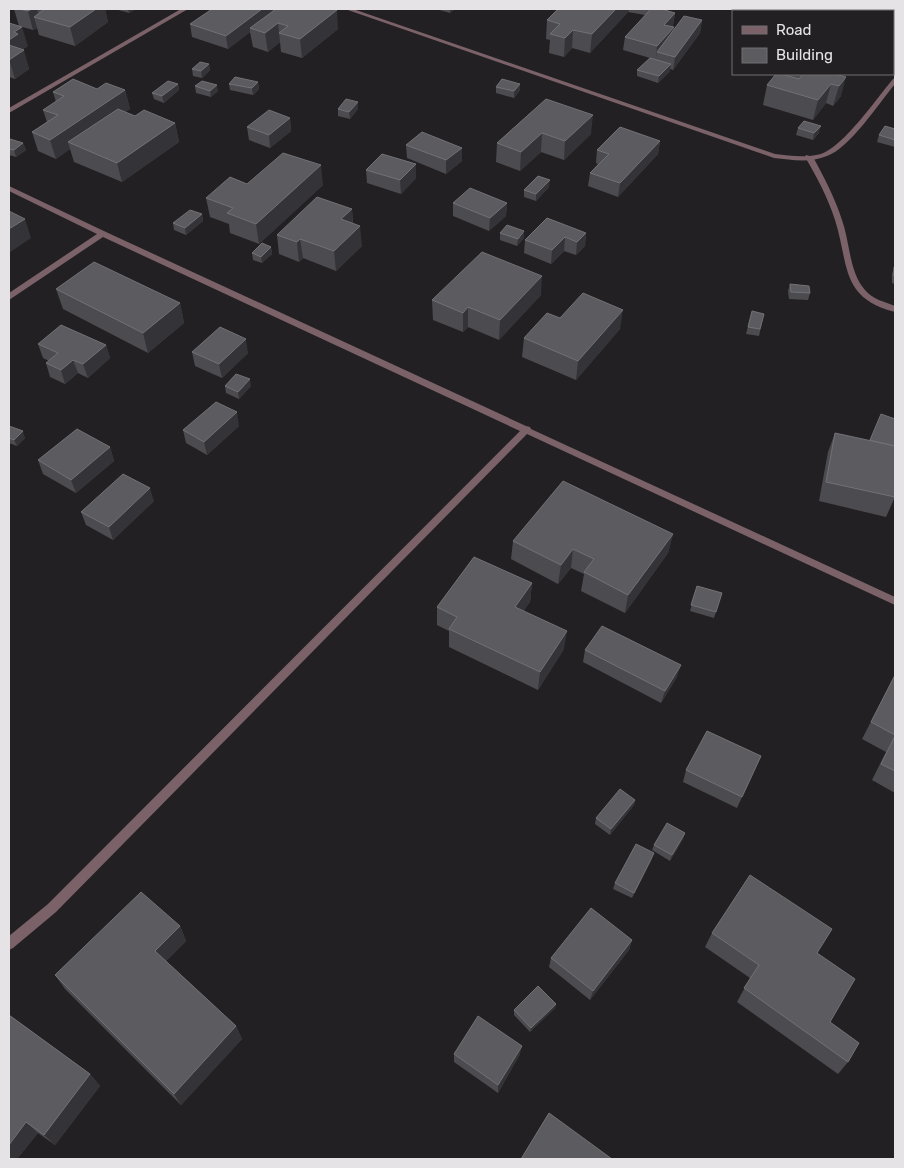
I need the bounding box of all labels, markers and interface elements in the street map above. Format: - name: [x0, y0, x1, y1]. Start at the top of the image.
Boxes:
- legend: [732, 10, 894, 75]
- text: Road: [776, 21, 812, 39]
- text: Building: [776, 46, 833, 64]

